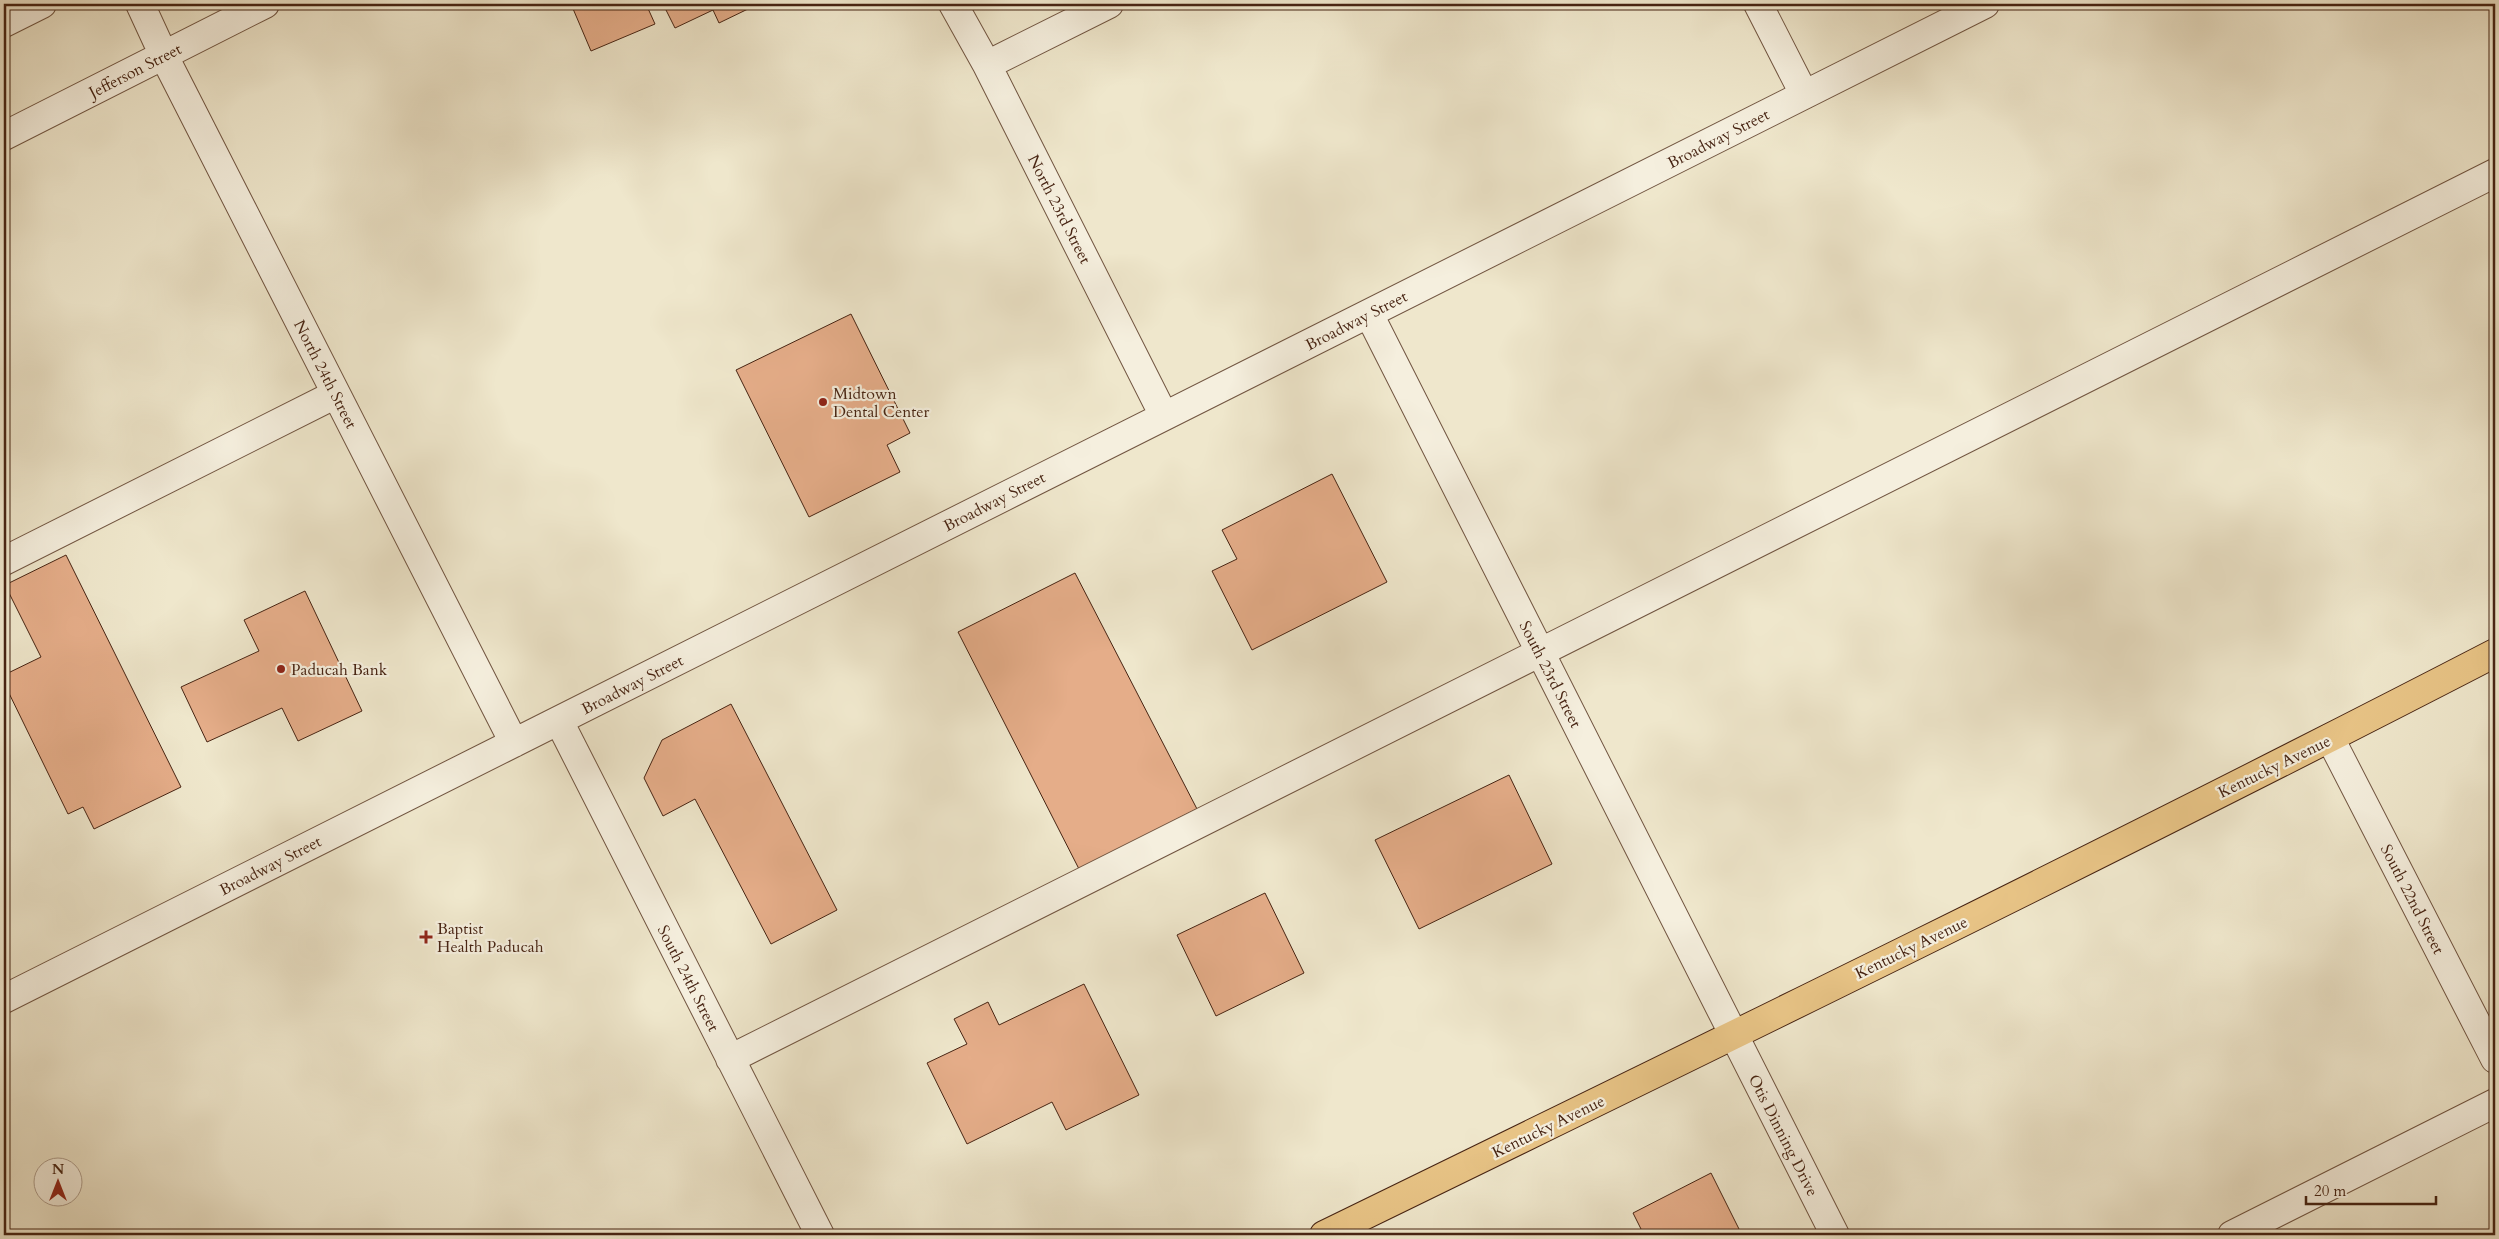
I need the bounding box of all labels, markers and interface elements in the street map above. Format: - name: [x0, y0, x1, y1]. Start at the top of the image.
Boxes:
- street label: Jefferson Street: [84, 38, 186, 105]
- street label: Broadway Street: [1664, 104, 1773, 174]
- street label: North 23rd Street: [1022, 151, 1096, 268]
- street label: Broadway Street: [1302, 286, 1411, 356]
- street label: North 24th Street: [288, 316, 362, 433]
- place label: Midtown Dental Center: [833, 383, 930, 423]
- marker: Midtown Dental Center: [817, 396, 829, 408]
- street label: Broadway Street: [940, 467, 1049, 537]
- street label: South 23rd Street: [1514, 617, 1586, 732]
- street label: Broadway Street: [578, 650, 687, 720]
- place label: Paducah Bank: [291, 659, 388, 681]
- marker: Paducah Bank: [275, 663, 287, 675]
- street label: Kentucky Avenue: [2215, 730, 2334, 804]
- street label: Broadway Street: [216, 831, 325, 901]
- street label: South 22nd Street: [2375, 841, 2449, 958]
- street label: Kentucky Avenue: [1852, 911, 1971, 985]
- place label: Baptist Health Paducah: [437, 918, 544, 958]
- street label: South 24th Street: [652, 922, 724, 1035]
- marker: Baptist Health Paducah: [419, 930, 433, 944]
- street label: Otis Dinning Drive: [1743, 1071, 1823, 1200]
- street label: Kentucky Avenue: [1489, 1090, 1608, 1164]
- north arrow: [32, 1156, 82, 1206]
- text: N: [52, 1160, 64, 1179]
- scale bar: [2306, 1174, 2436, 1206]
- text: 20 m: [2314, 1181, 2346, 1201]

